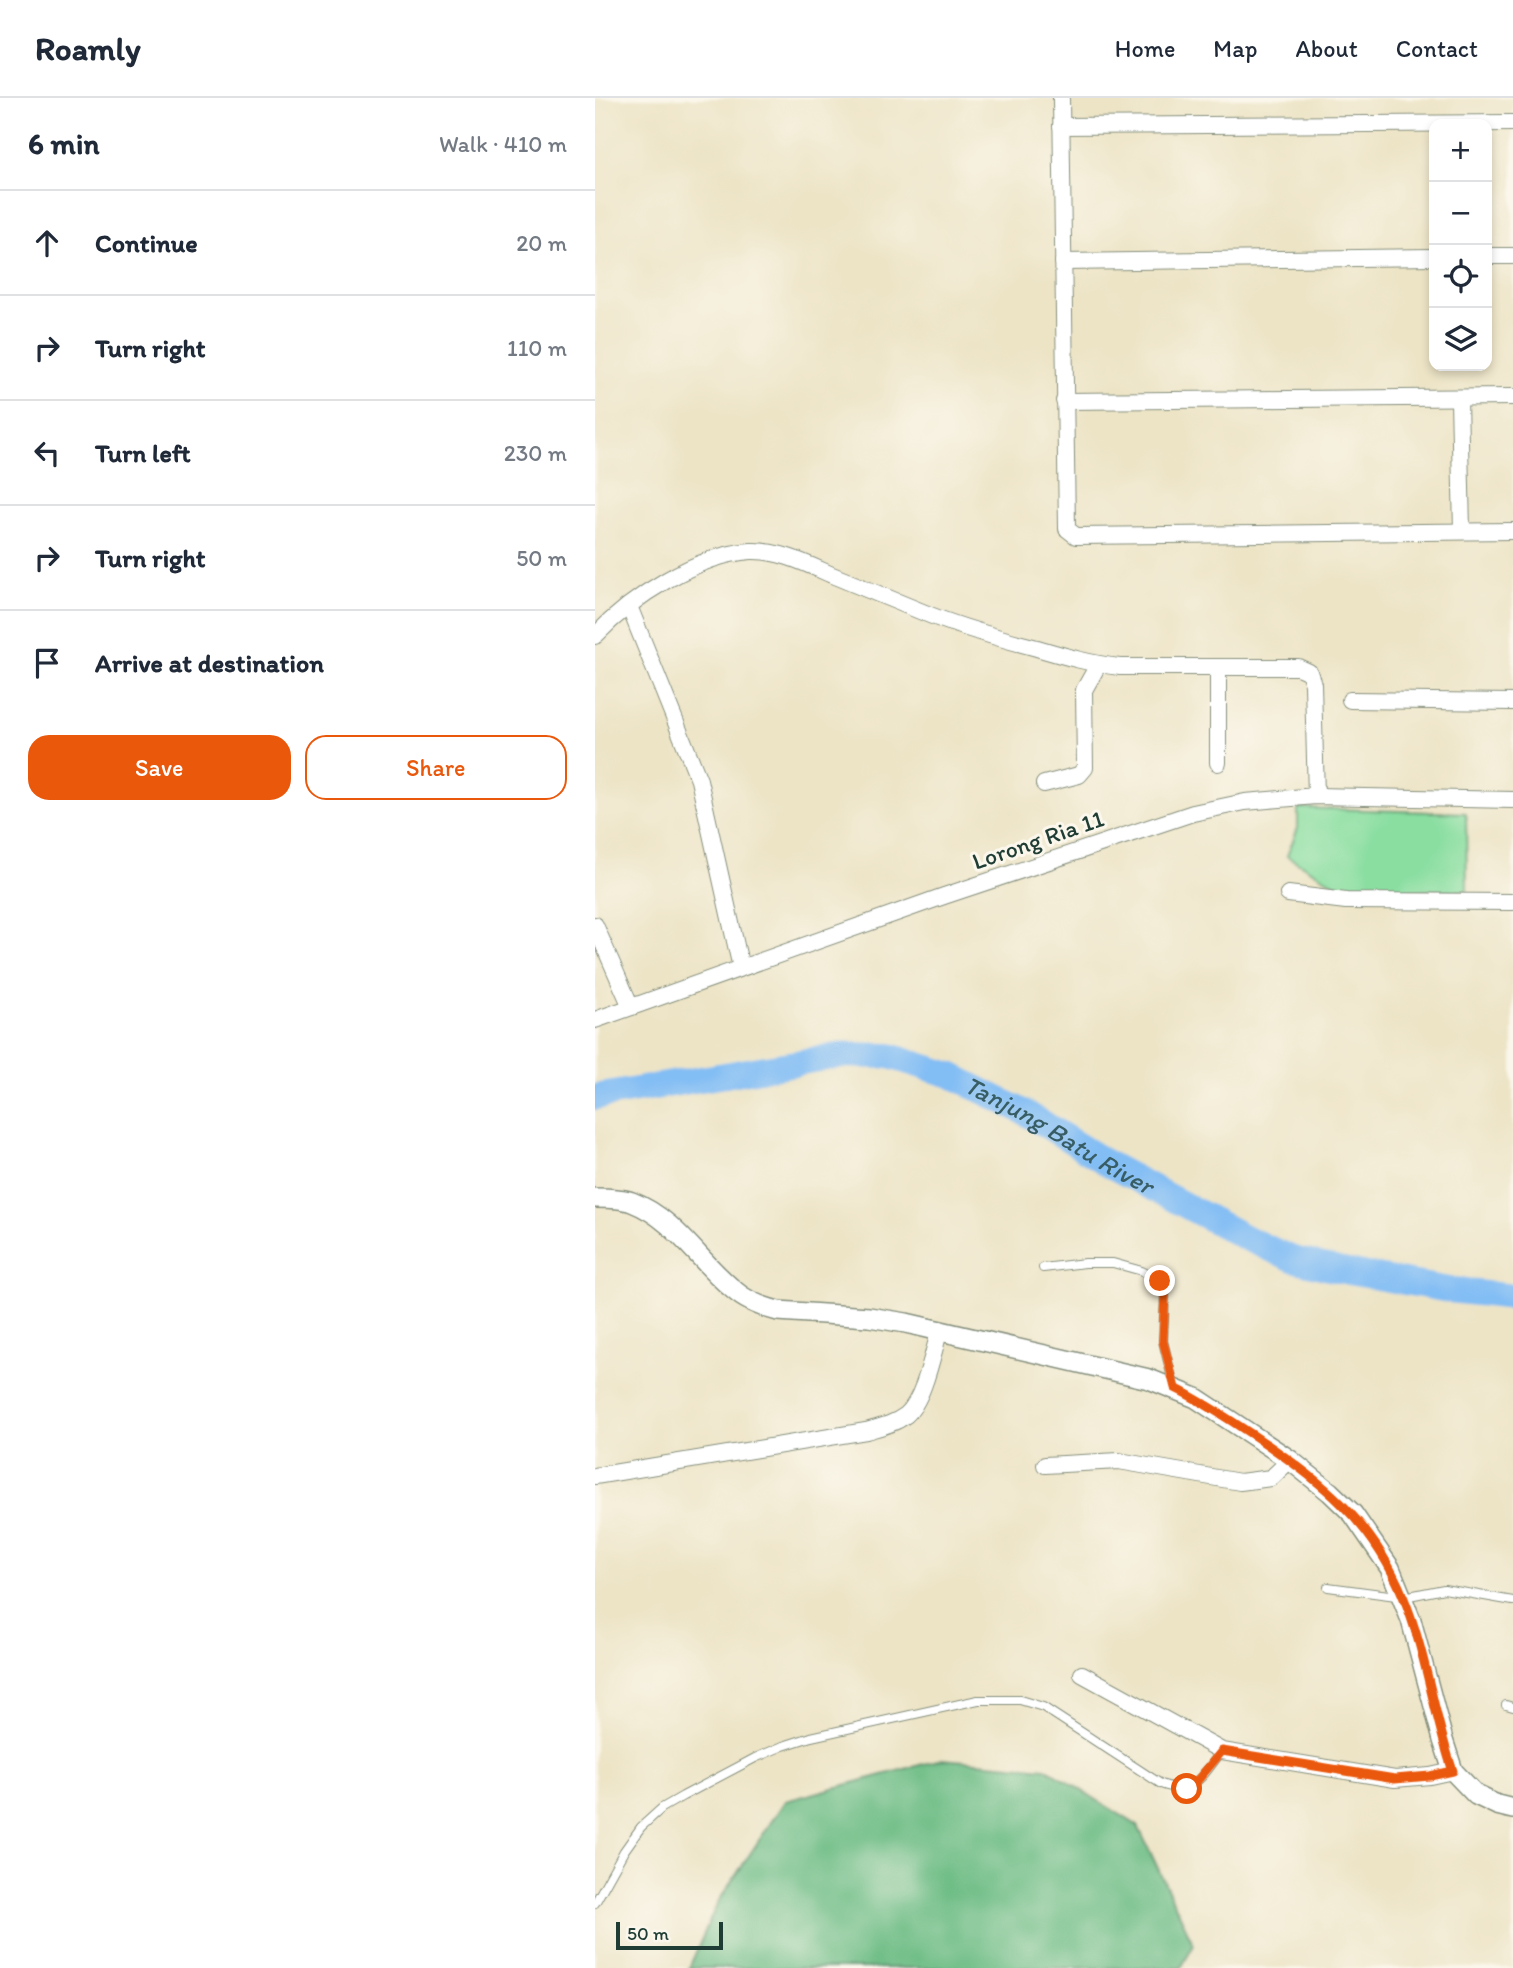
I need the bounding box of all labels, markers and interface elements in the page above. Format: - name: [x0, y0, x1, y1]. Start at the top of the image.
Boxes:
- text: Roamly: [35, 29, 141, 68]
- text: Home: [1115, 34, 1175, 63]
- text: Map: [1213, 34, 1257, 63]
- text: About: [1295, 34, 1358, 63]
- text: Contact: [1396, 34, 1478, 63]
- map controls: [1429, 119, 1492, 371]
- button: +: [1429, 119, 1492, 182]
- text: 6 min: [28, 125, 100, 162]
- text: Walk · 410 m: [439, 130, 567, 158]
- button: −: [1429, 182, 1492, 245]
- icon: ahead: [28, 224, 66, 262]
- text: Continue: [95, 227, 198, 259]
- text: 20 m: [516, 229, 567, 257]
- button: locate: [1429, 245, 1492, 308]
- button: layers: [1429, 308, 1492, 371]
- icon: right: [28, 329, 66, 367]
- text: Turn right: [95, 332, 206, 364]
- text: 110 m: [507, 334, 567, 362]
- icon: left: [28, 434, 66, 472]
- text: Turn left: [95, 437, 191, 469]
- text: 230 m: [504, 439, 567, 467]
- icon: right: [28, 539, 66, 577]
- text: Turn right: [95, 542, 206, 574]
- text: 50 m: [516, 544, 567, 572]
- icon: arrive: [28, 644, 66, 682]
- text: Arrive at destination: [95, 647, 324, 679]
- button: Save: [28, 735, 291, 800]
- button: Share: [305, 735, 567, 800]
- street label: Lorong Ria 11: [968, 803, 1108, 876]
- water label: Tanjung Batu River: [959, 1068, 1161, 1203]
- route end: [1144, 1265, 1175, 1296]
- route start: [1171, 1773, 1202, 1804]
- scale bar: [616, 1919, 723, 1951]
- text: 50 m: [627, 1922, 669, 1945]

